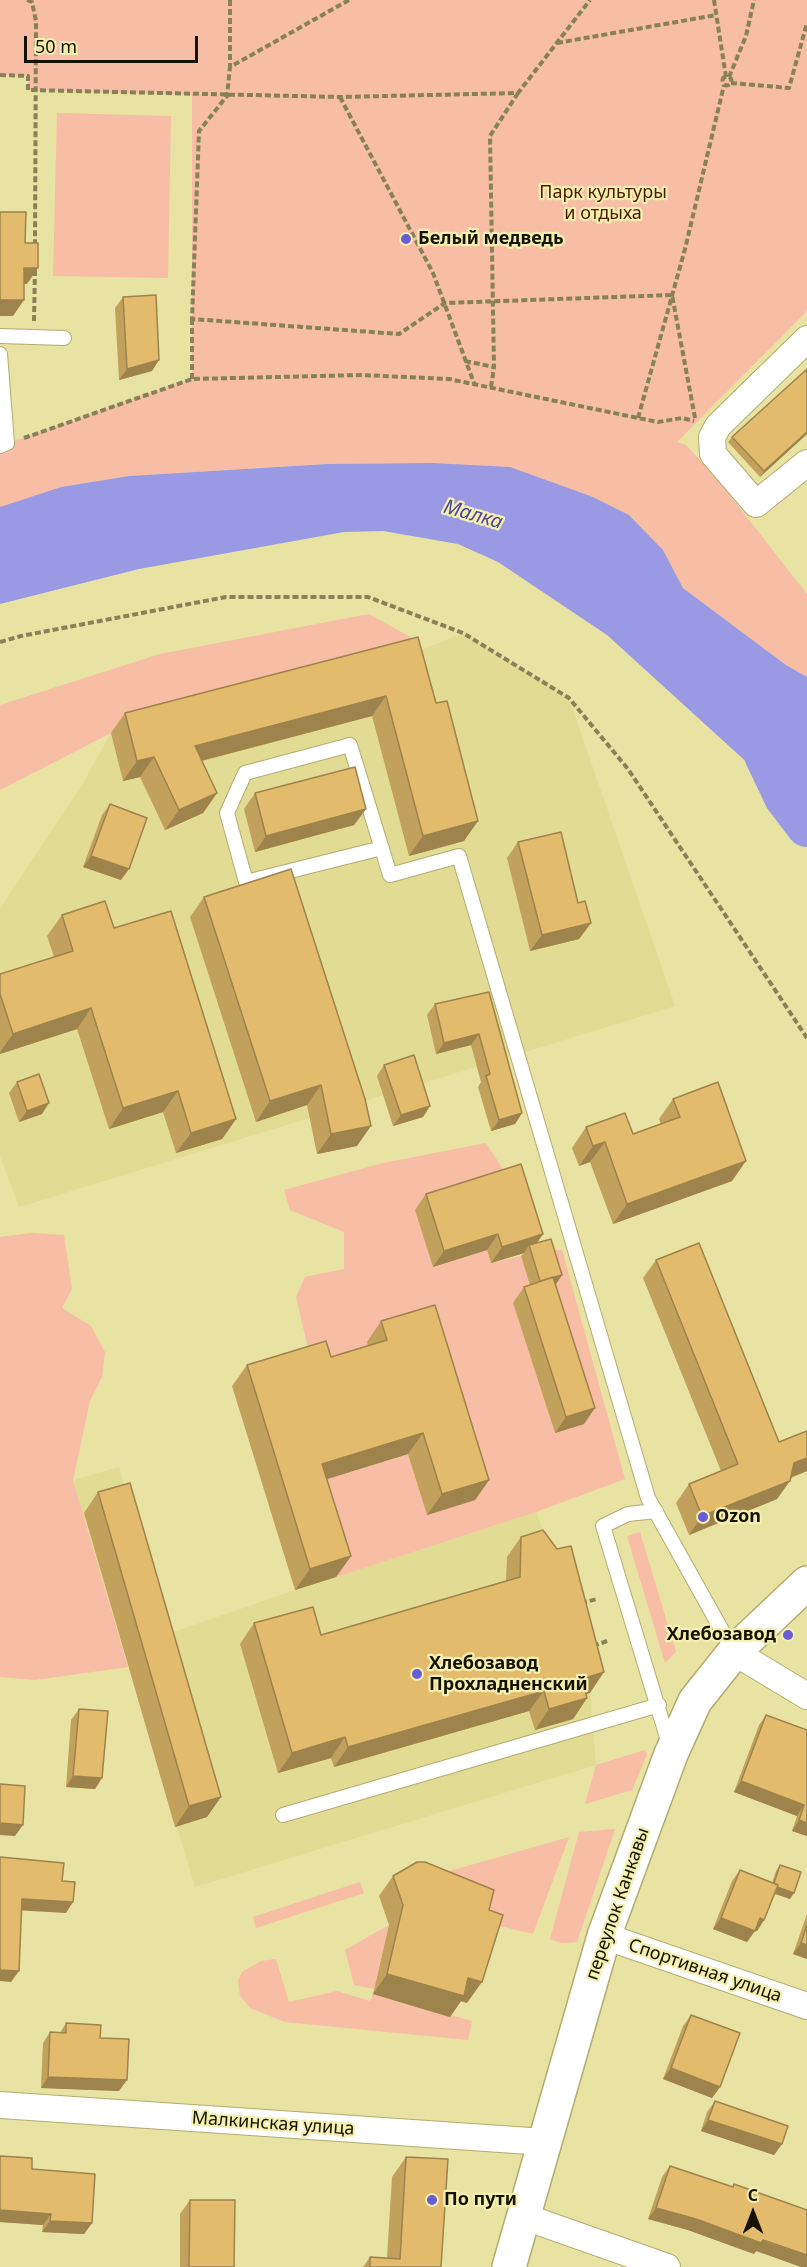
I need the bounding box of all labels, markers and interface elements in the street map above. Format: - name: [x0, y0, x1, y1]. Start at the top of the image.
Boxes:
- scale bar: [27, 24, 201, 62]
- text: 50 m: [35, 34, 77, 58]
- park label: Парк культуры и отдыха: [539, 182, 667, 224]
- place label: Белый медведь: [418, 228, 564, 250]
- marker: Белый медведь: [399, 232, 413, 246]
- water label: Малка: [441, 495, 505, 535]
- place label: Ozon: [715, 1506, 761, 1528]
- marker: Ozon: [696, 1510, 710, 1524]
- place label: Хлебозавод: [667, 1624, 776, 1646]
- marker: Хлебозавод: [781, 1628, 795, 1642]
- place label: Хлебозавод Прохладненский: [429, 1653, 588, 1696]
- marker: Хлебозавод Прохладненский: [410, 1667, 424, 1681]
- street label: переулок Канкавы: [582, 1825, 654, 1983]
- street label: Спортивная улица: [625, 1935, 785, 2007]
- street label: Малкинская улица: [191, 2108, 355, 2140]
- north arrow: [723, 2183, 783, 2243]
- text: С: [748, 2184, 758, 2206]
- place label: По пути: [444, 2189, 517, 2211]
- marker: По пути: [425, 2193, 439, 2207]

